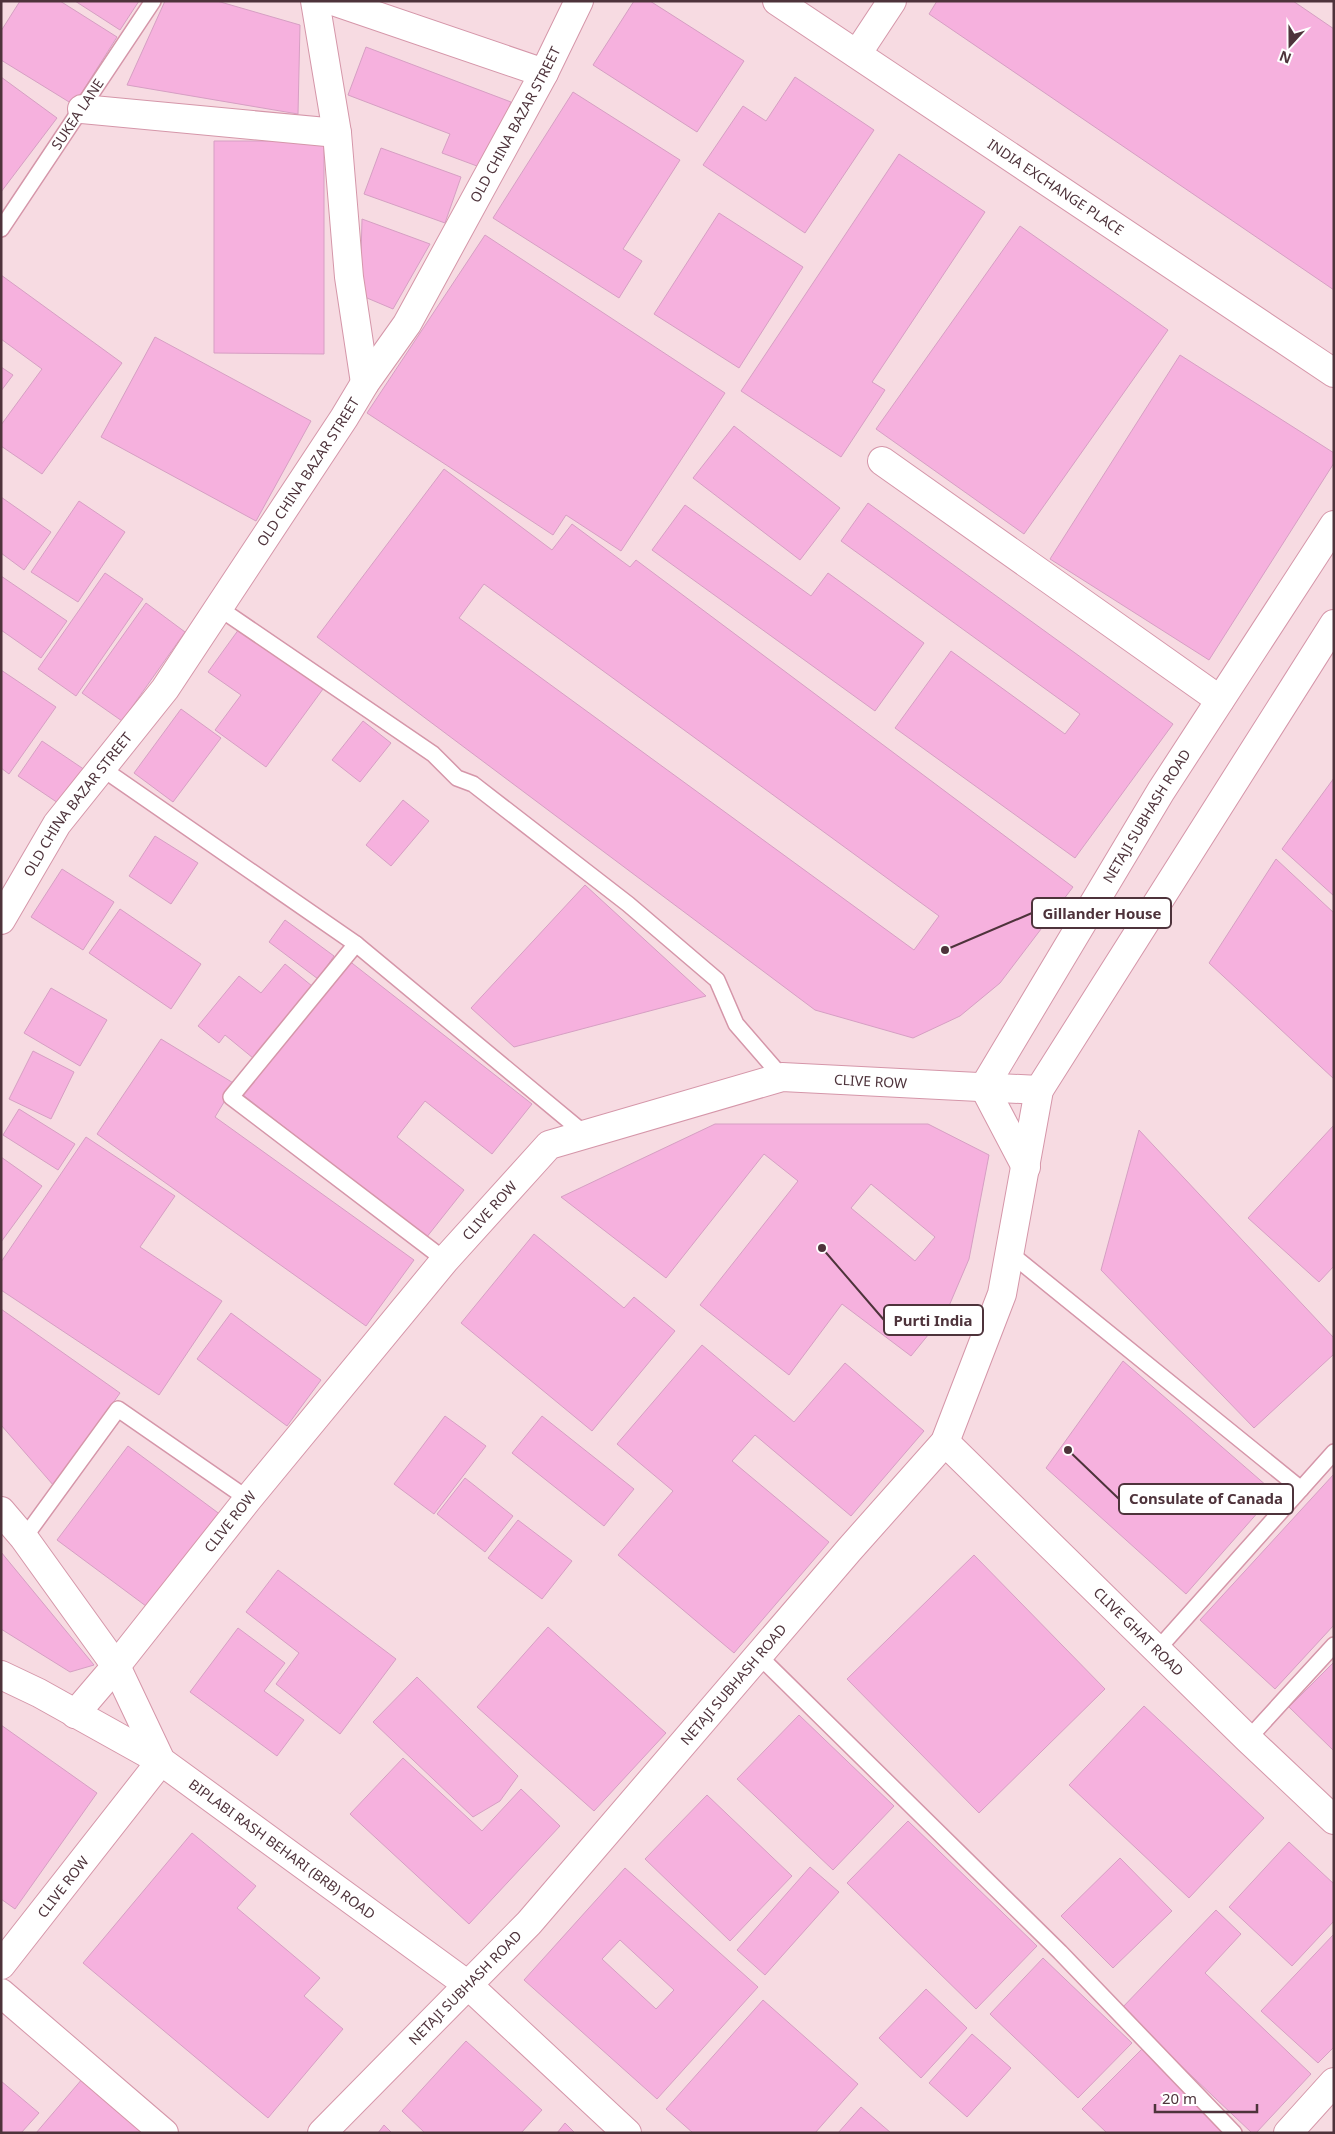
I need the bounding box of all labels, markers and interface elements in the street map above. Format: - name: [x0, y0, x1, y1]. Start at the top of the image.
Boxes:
- north arrow: [1265, 20, 1315, 70]
- street label: OLD CHINA BAZAR STREET: [465, 43, 565, 206]
- text: N: [1276, 47, 1294, 69]
- street label: SUKEA LANE: [47, 75, 108, 153]
- street label: INDIA EXCHANGE PLACE: [984, 134, 1128, 239]
- street label: OLD CHINA BAZAR STREET: [252, 393, 363, 550]
- street label: OLD CHINA BAZAR STREET: [18, 728, 136, 880]
- street label: NETAJI SUBHASH ROAD: [1098, 745, 1195, 886]
- callout: Gillander House: [1032, 898, 1171, 928]
- text: Gillander House: [1042, 903, 1162, 923]
- street label: CLIVE ROW: [833, 1070, 908, 1092]
- street label: CLIVE ROW: [458, 1177, 521, 1244]
- callout: Purti India: [884, 1305, 983, 1335]
- text: Purti India: [893, 1310, 973, 1330]
- callout: Consulate of Canada: [1119, 1484, 1293, 1514]
- street label: CLIVE ROW: [200, 1487, 260, 1556]
- text: Consulate of Canada: [1129, 1488, 1283, 1508]
- street label: CLIVE GHAT ROAD: [1090, 1583, 1188, 1680]
- street label: NETAJI SUBHASH ROAD: [676, 1620, 790, 1749]
- street label: BIPLABI RASH BEHARI (BRB) ROAD: [185, 1774, 379, 1923]
- street label: CLIVE ROW: [33, 1852, 93, 1921]
- street label: NETAJI SUBHASH ROAD: [404, 1926, 526, 2049]
- scale bar: [1155, 2082, 1258, 2114]
- text: 20 m: [1162, 2088, 1197, 2108]

